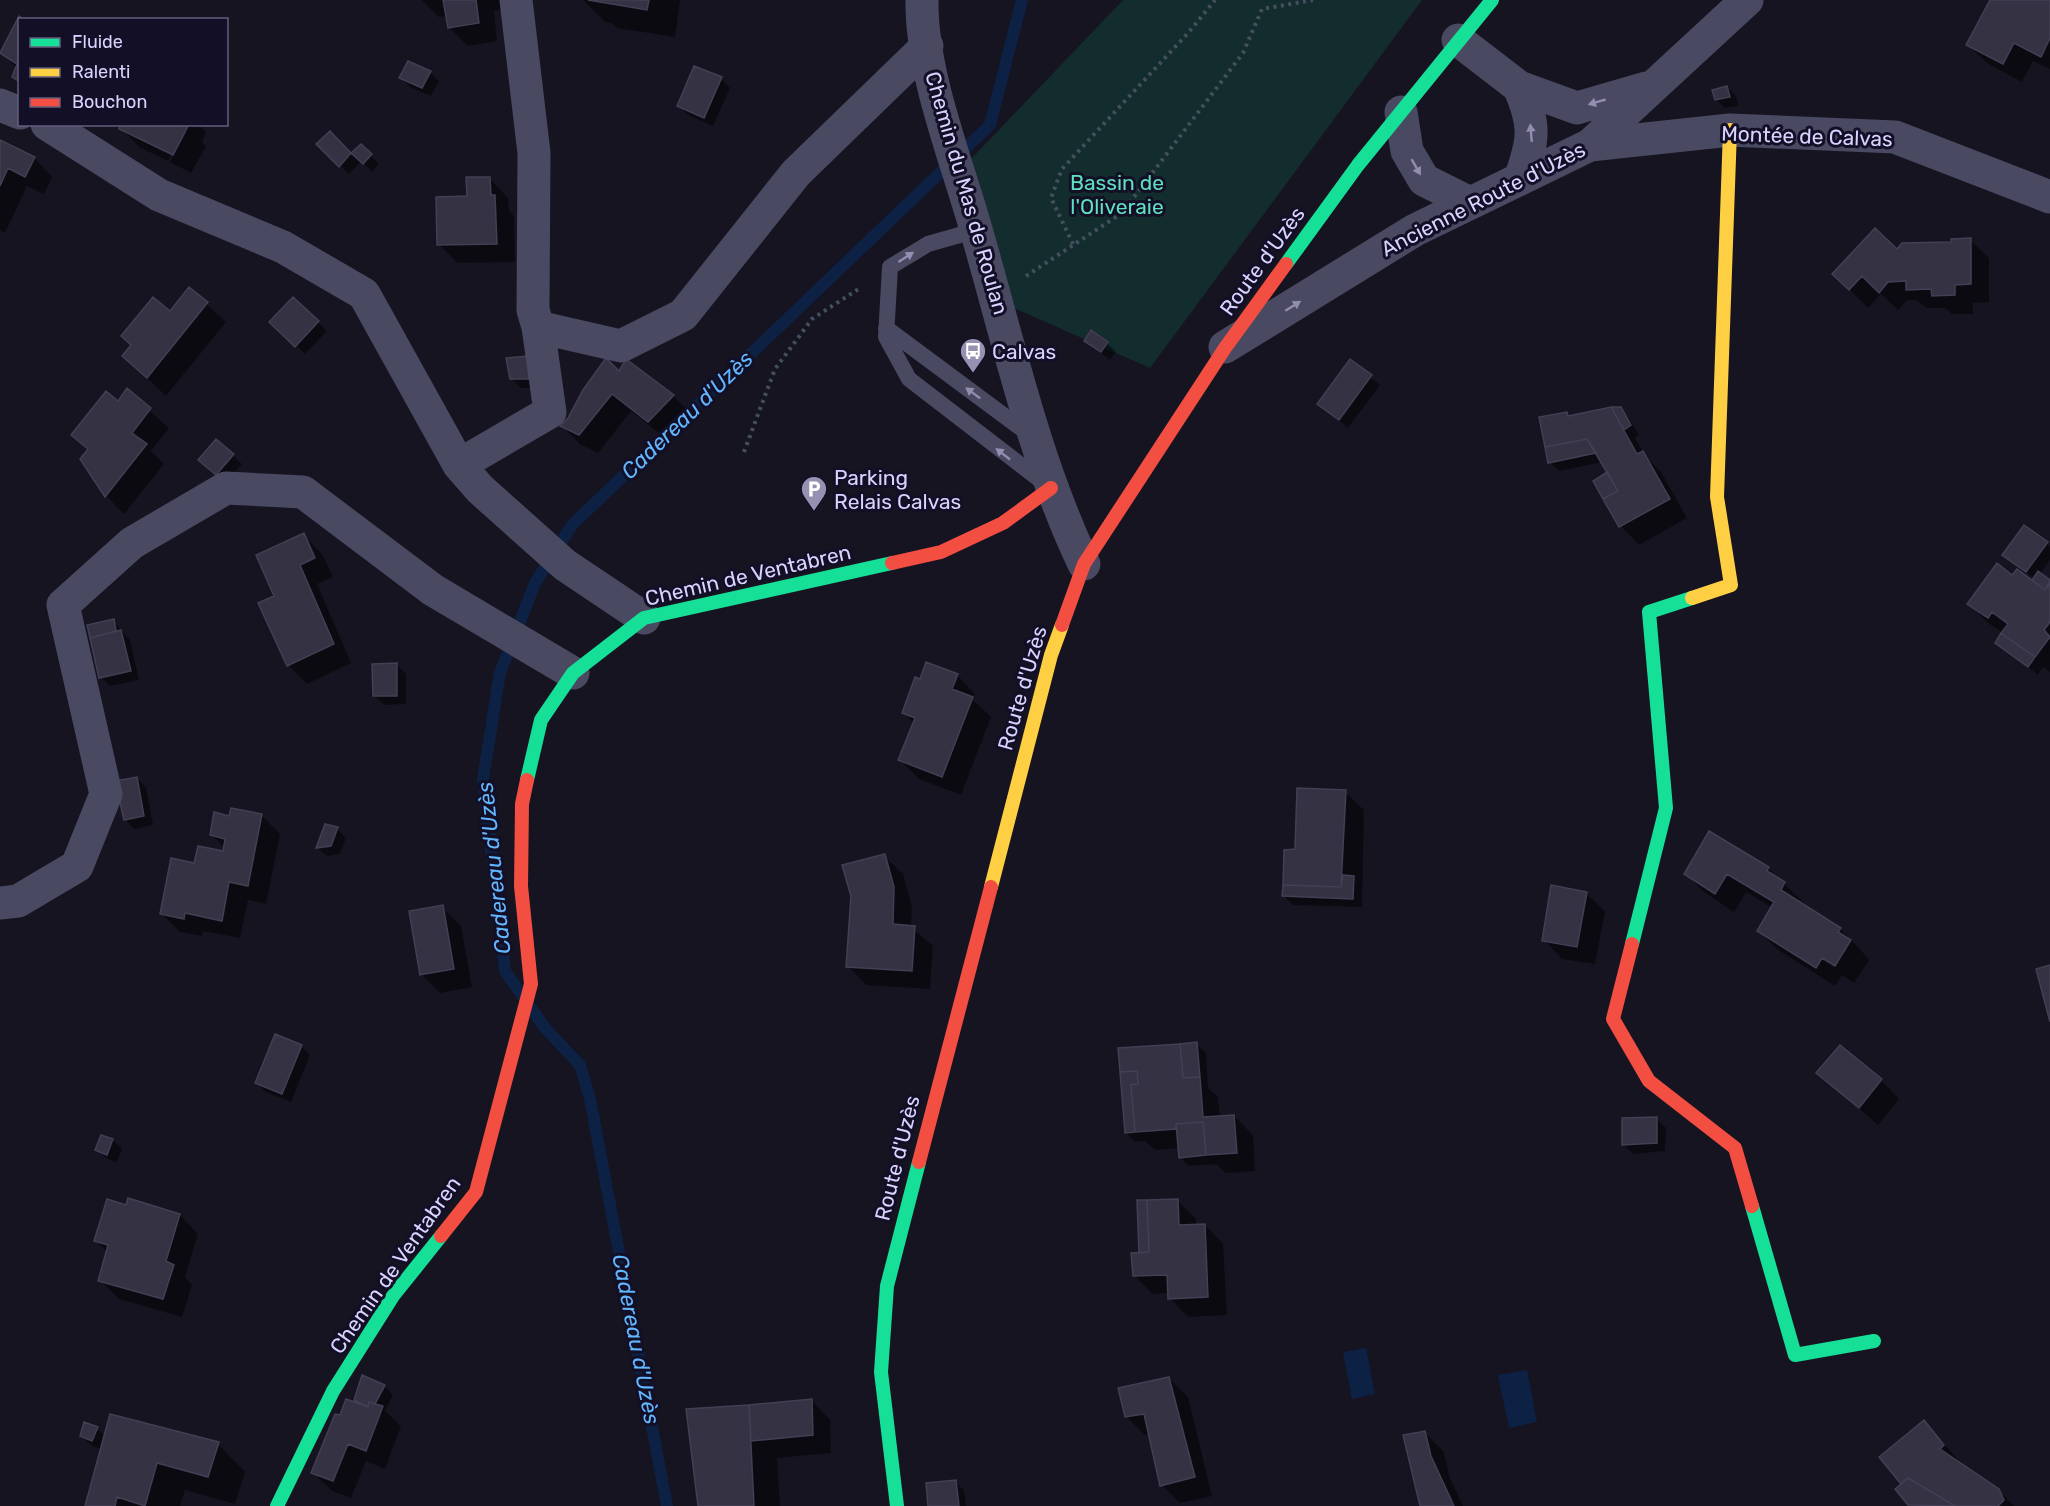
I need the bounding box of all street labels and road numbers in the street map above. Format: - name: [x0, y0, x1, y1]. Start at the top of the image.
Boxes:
- street label: Chemin du Mas de Roulan: [920, 69, 1014, 317]
- street label: Montée de Calvas: [1721, 121, 1893, 151]
- street label: Ancienne Route d'Uzès: [1377, 137, 1589, 261]
- street label: Route d'Uzès: [1214, 202, 1310, 320]
- street label: Chemin de Ventabren: [643, 539, 853, 611]
- street label: Route d'Uzès: [992, 623, 1052, 753]
- street label: Route d'Uzès: [869, 1093, 925, 1223]
- street label: Chemin de Ventabren: [324, 1172, 466, 1358]

